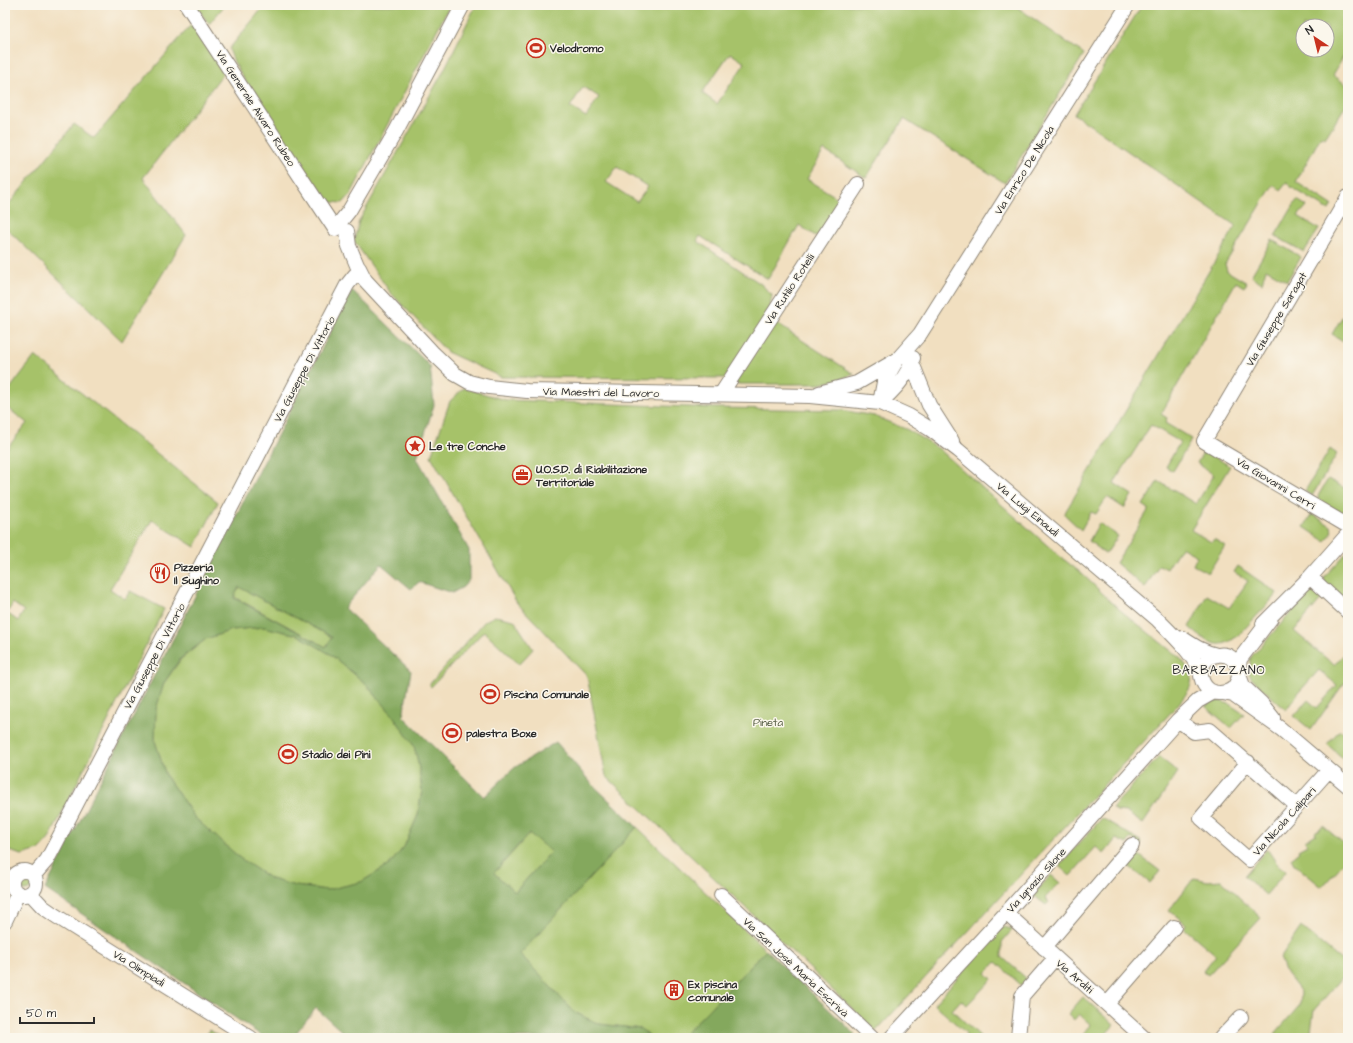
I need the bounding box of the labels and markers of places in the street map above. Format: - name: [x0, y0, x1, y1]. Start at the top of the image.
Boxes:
- sports icon: Velodromo: [525, 37, 547, 59]
- place label: Velodromo: [549, 41, 604, 56]
- place icon: Le tre Conche: [404, 435, 426, 457]
- place label: Le tre Conche: [429, 439, 506, 454]
- place label: U.O.S.D. di Riabilitazione Territoriale: [535, 462, 647, 490]
- office icon: U.O.S.D. di Riabilitazione Territoriale: [511, 464, 533, 486]
- place label: Pizzeria Il Sughino: [174, 560, 220, 590]
- restaurant icon: Pizzeria Il Sughino: [149, 562, 171, 584]
- sports icon: Piscina Comunale: [479, 683, 501, 705]
- place label: Piscina Comunale: [504, 687, 589, 702]
- sports icon: palestra Boxe: [441, 722, 463, 744]
- place label: palestra Boxe: [466, 726, 537, 742]
- sports icon: Stadio dei Pini: [277, 743, 299, 765]
- place label: Stadio dei Pini: [301, 747, 371, 762]
- place label: Ex piscina comunale: [688, 977, 738, 1005]
- building icon: Ex piscina comunale: [663, 979, 685, 1001]

